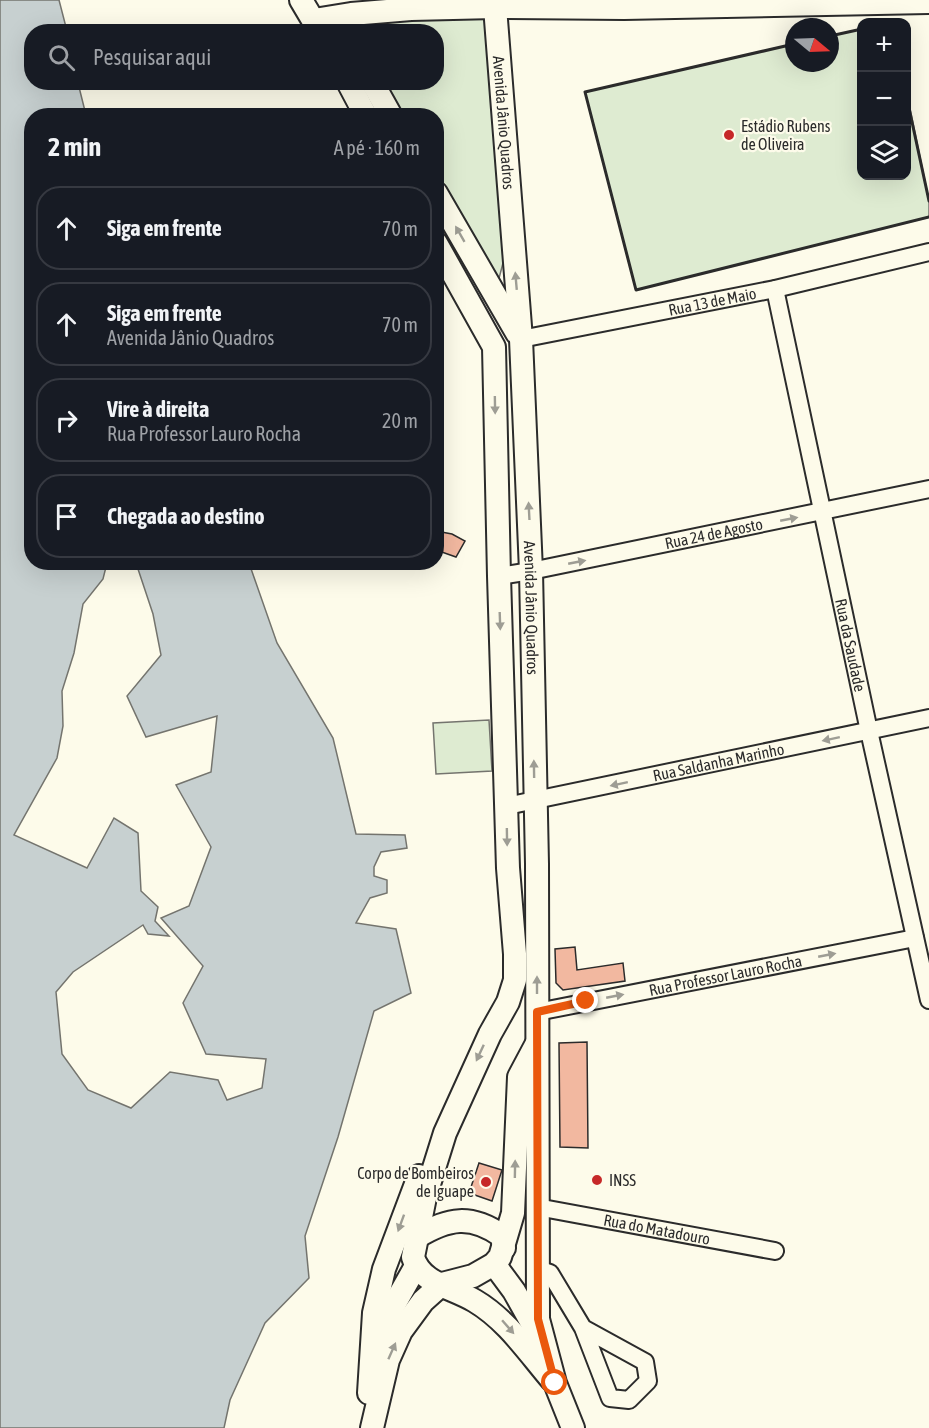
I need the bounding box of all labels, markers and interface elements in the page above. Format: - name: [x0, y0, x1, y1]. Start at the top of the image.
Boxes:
- north arrow: [785, 18, 839, 72]
- map controls: [857, 18, 911, 180]
- button: +: [857, 18, 911, 72]
- search box: [24, 24, 444, 90]
- icon: search: [45, 41, 78, 74]
- text: Pesquisar aqui: [93, 44, 211, 70]
- street label: Avenida Jânio Quadros: [490, 55, 518, 191]
- button: −: [857, 72, 911, 126]
- place label: Estádio Rubens de Oliveira: [741, 117, 831, 153]
- button: layers: [857, 126, 911, 180]
- marker: Estádio Rubens de Oliveira: [722, 128, 736, 142]
- text: 2 min: [48, 132, 101, 162]
- text: A pé · 160 m: [334, 136, 420, 159]
- icon: ahead: [50, 212, 83, 245]
- text: Siga em frente: [107, 215, 222, 241]
- text: 70 m: [382, 217, 418, 240]
- one-way arrow: [455, 226, 466, 242]
- one-way arrow: [511, 272, 521, 291]
- street label: Rua 13 de Maio: [667, 284, 758, 319]
- text: Siga em frente: [107, 300, 222, 326]
- icon: ahead: [50, 308, 83, 341]
- text: 70 m: [382, 313, 418, 336]
- text: Avenida Jânio Quadros: [107, 326, 274, 349]
- text: Vire à direita: [107, 396, 209, 422]
- one-way arrow: [491, 396, 500, 415]
- icon: right: [50, 404, 83, 437]
- text: 20 m: [382, 409, 418, 432]
- text: Rua Professor Lauro Rocha: [107, 422, 301, 445]
- icon: arrive: [50, 500, 83, 533]
- one-way arrow: [524, 501, 533, 520]
- text: Chegada ao destino: [107, 503, 265, 529]
- one-way arrow: [779, 514, 798, 523]
- street label: Rua 24 de Agosto: [663, 515, 764, 552]
- street label: Avenida Jânio Quadros: [521, 540, 542, 675]
- one-way arrow: [568, 557, 587, 566]
- street label: Rua da Saudade: [832, 597, 869, 693]
- one-way arrow: [496, 612, 505, 631]
- one-way arrow: [821, 735, 840, 744]
- street label: Rua Saldanha Marinho: [651, 739, 786, 784]
- one-way arrow: [530, 759, 539, 778]
- one-way arrow: [610, 779, 629, 789]
- one-way arrow: [502, 827, 512, 846]
- one-way arrow: [818, 950, 837, 959]
- street label: Rua Professor Lauro Rocha: [647, 951, 803, 999]
- one-way arrow: [532, 975, 542, 994]
- route end: [572, 987, 598, 1013]
- one-way arrow: [605, 991, 624, 1000]
- one-way arrow: [476, 1045, 485, 1062]
- one-way arrow: [510, 1160, 519, 1179]
- place label: Corpo de Bombeiros de Iguape: [357, 1164, 474, 1201]
- place label: INSS: [609, 1171, 636, 1189]
- marker: INSS: [590, 1173, 604, 1187]
- marker: Corpo de Bombeiros de Iguape: [479, 1175, 493, 1189]
- street label: Rua do Matadouro: [602, 1211, 712, 1248]
- one-way arrow: [395, 1214, 405, 1232]
- one-way arrow: [501, 1319, 514, 1334]
- one-way arrow: [387, 1342, 397, 1360]
- route start: [541, 1369, 567, 1395]

